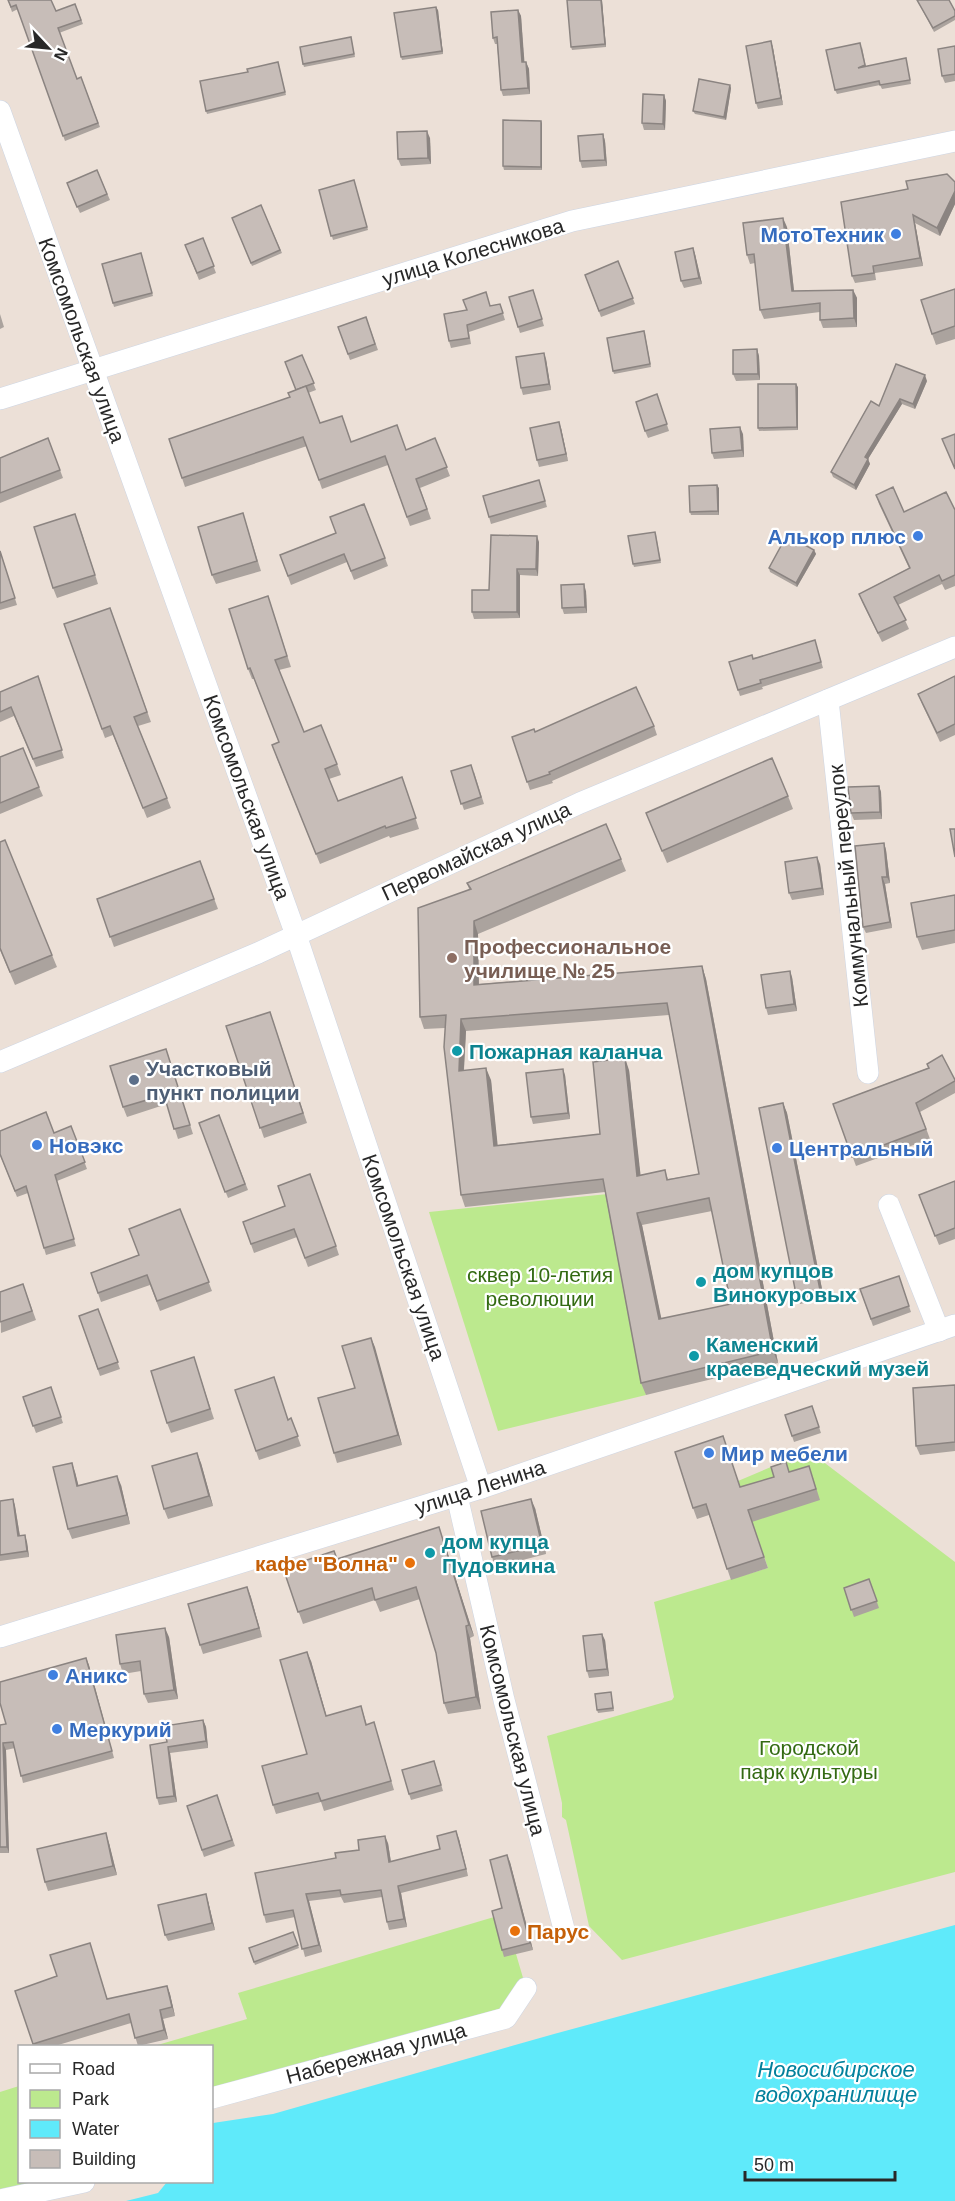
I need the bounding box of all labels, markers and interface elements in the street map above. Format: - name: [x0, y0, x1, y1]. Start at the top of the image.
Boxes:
- north arrow: [18, 18, 78, 78]
- text: N: [51, 45, 71, 63]
- street label: улица Колесникова: [380, 213, 567, 291]
- place label: МотоТехник: [760, 223, 884, 246]
- marker: МотоТехник: [889, 227, 903, 241]
- street label: Комсомольская улица: [34, 234, 130, 446]
- place label: Алькор плюс: [768, 525, 906, 548]
- marker: Алькор плюс: [911, 529, 925, 543]
- street label: Комсомольская улица: [199, 691, 295, 903]
- street label: Коммунальный переулок: [824, 763, 872, 1008]
- street label: Первомайская улица: [378, 797, 574, 905]
- place label: Профессиональное училище № 25: [464, 935, 671, 982]
- marker: Профессиональное училище № 25: [445, 951, 459, 965]
- place label: Пожарная каланча: [469, 1040, 663, 1063]
- marker: Пожарная каланча: [450, 1044, 464, 1058]
- place label: Участковый пункт полиции: [146, 1057, 300, 1104]
- marker: Участковый пункт полиции: [127, 1073, 141, 1087]
- place label: Новэкс: [49, 1134, 124, 1157]
- place label: Центральный: [789, 1137, 934, 1160]
- marker: Новэкс: [30, 1138, 44, 1152]
- marker: Центральный: [770, 1141, 784, 1155]
- street label: Комсомольская улица: [358, 1151, 450, 1363]
- place label: дом купцов Винокуровых: [713, 1259, 857, 1306]
- park label: сквер 10-летия революции: [467, 1263, 613, 1310]
- marker: дом купцов Винокуровых: [694, 1275, 708, 1289]
- place label: Каменский краеведческий музей: [706, 1333, 929, 1380]
- marker: Каменский краеведческий музей: [687, 1349, 701, 1363]
- place label: Мир мебели: [721, 1442, 848, 1465]
- marker: Мир мебели: [702, 1446, 716, 1460]
- street label: улица Ленина: [412, 1455, 548, 1519]
- place label: дом купца Пудовкина: [442, 1530, 555, 1577]
- marker: дом купца Пудовкина: [423, 1546, 437, 1560]
- place label: кафе "Волна": [255, 1552, 398, 1575]
- marker: кафе "Волна": [403, 1556, 417, 1570]
- street label: Комсомольская улица: [476, 1622, 550, 1838]
- place label: Аникс: [65, 1664, 128, 1687]
- marker: Аникс: [46, 1668, 60, 1682]
- place label: Меркурий: [69, 1718, 172, 1741]
- marker: Меркурий: [50, 1722, 64, 1736]
- park label: Городской парк культуры: [740, 1736, 878, 1783]
- place label: Парус: [527, 1920, 589, 1943]
- marker: Парус: [508, 1924, 522, 1938]
- street label: Набережная улица: [283, 2018, 469, 2088]
- legend: [18, 2045, 213, 2183]
- water label: Новосибирское водохранилище: [755, 2057, 917, 2107]
- text: Road: [72, 2059, 115, 2079]
- text: Park: [72, 2089, 110, 2109]
- text: Water: [72, 2119, 119, 2139]
- scale bar: [745, 2144, 895, 2182]
- text: Building: [72, 2149, 136, 2169]
- text: 50 m: [754, 2155, 794, 2175]

